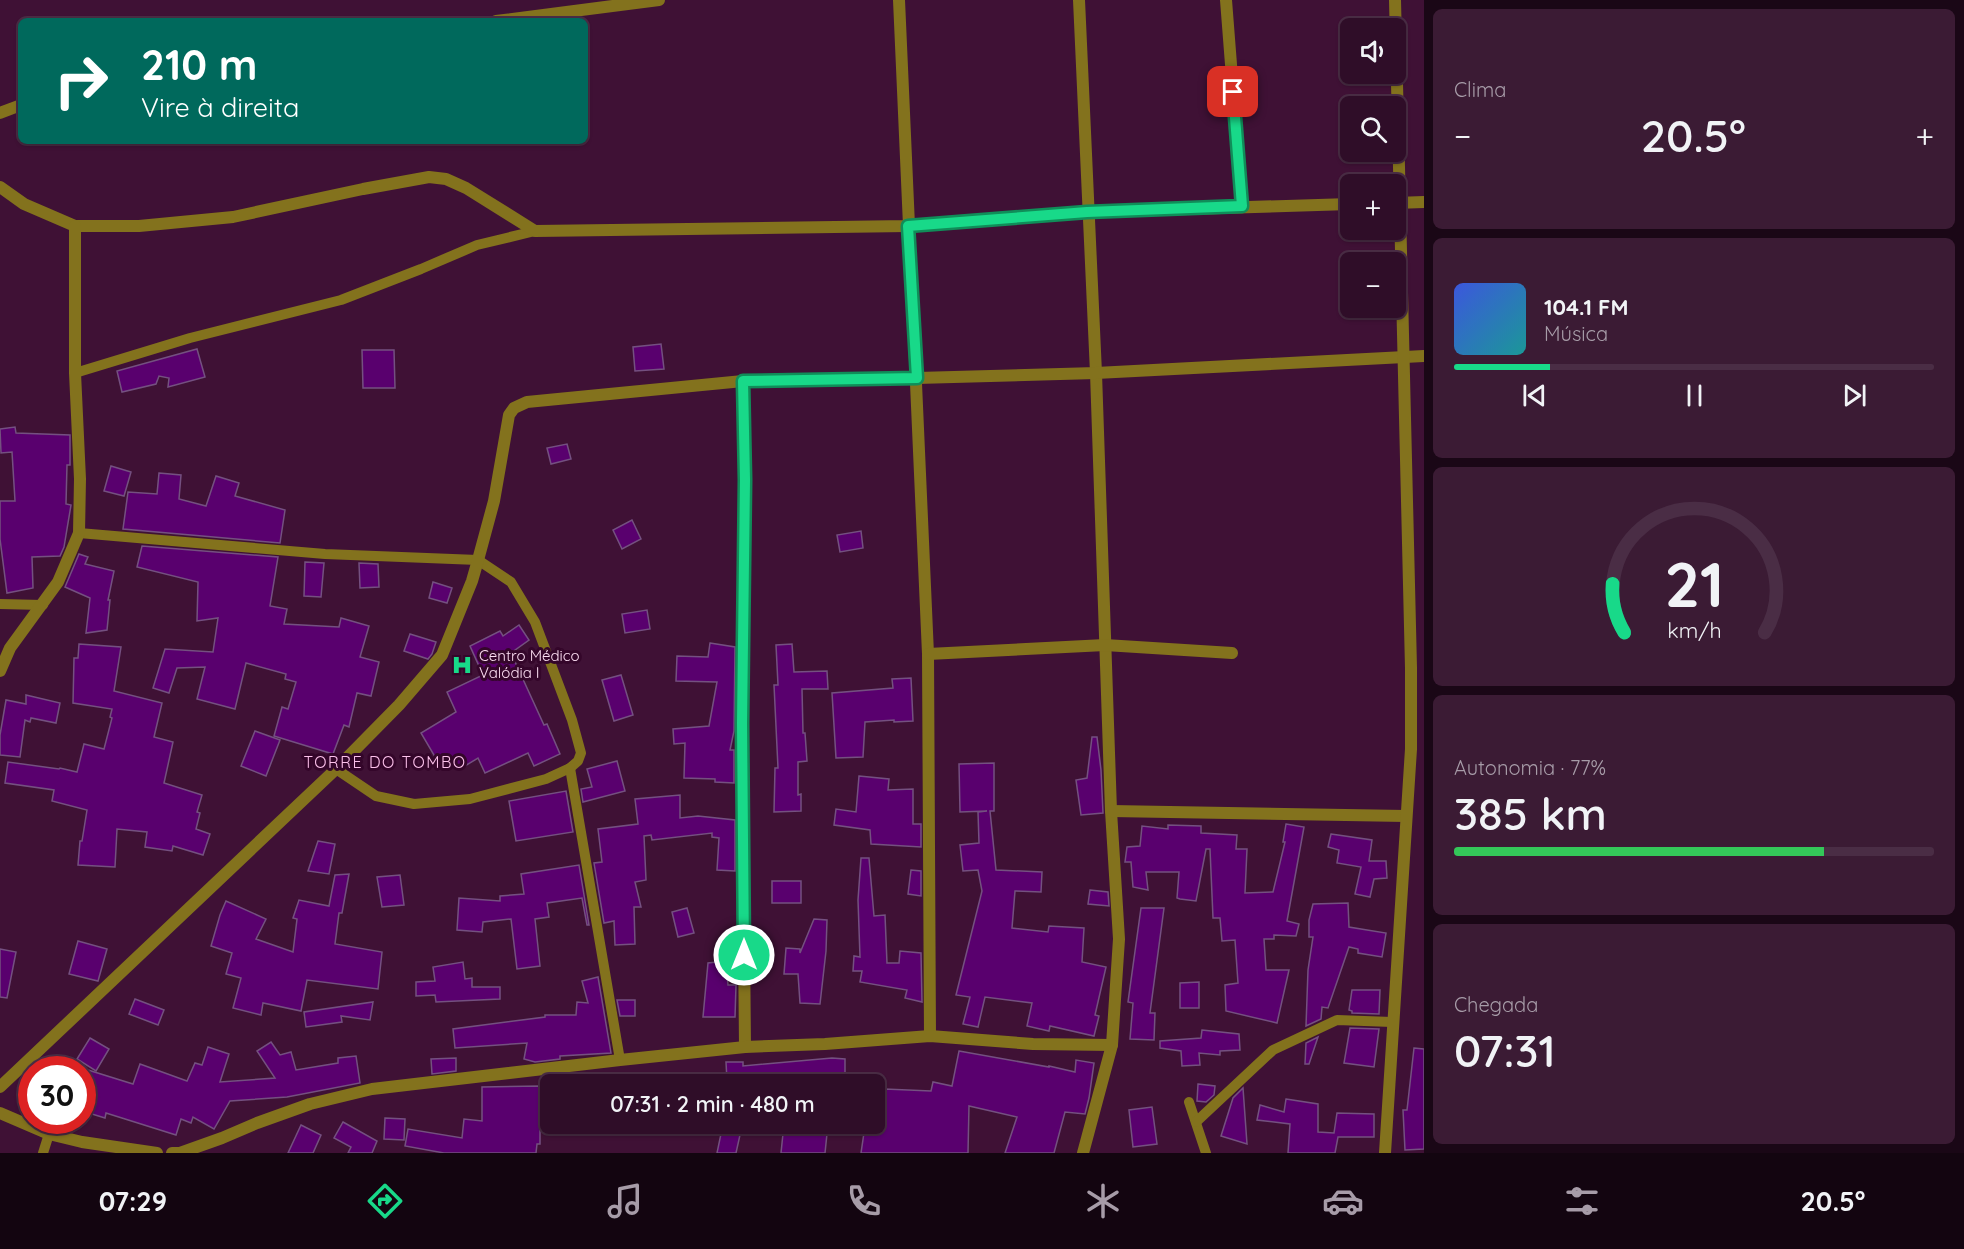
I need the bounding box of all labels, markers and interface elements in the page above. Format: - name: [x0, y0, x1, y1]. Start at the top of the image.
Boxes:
- map controls: [1340, 18, 1406, 318]
- button: sound: [1340, 18, 1406, 84]
- text: 210 m: [141, 38, 258, 91]
- icon: right: [42, 42, 120, 120]
- pin: [1207, 66, 1258, 117]
- icon: arrive: [1216, 75, 1249, 108]
- text: Clima: [1454, 77, 1506, 102]
- text: Vire à direita: [141, 90, 299, 124]
- button: search: [1340, 96, 1406, 162]
- text: 20.5°: [1641, 107, 1746, 163]
- text: −: [1454, 115, 1471, 156]
- text: +: [1915, 115, 1934, 156]
- button: +: [1340, 174, 1406, 240]
- button: −: [1340, 252, 1406, 318]
- text: 104.1 FM: [1544, 293, 1628, 321]
- text: Música: [1544, 321, 1608, 346]
- icon: previous: [1518, 379, 1551, 412]
- icon: pause: [1678, 379, 1711, 412]
- icon: next: [1838, 379, 1871, 412]
- text: 21: [1664, 546, 1724, 624]
- text: km/h: [1667, 618, 1721, 644]
- place label: Centro Médico Valódia I: [479, 646, 580, 682]
- hospital icon: Centro Médico Valódia I: [450, 653, 474, 677]
- district label: TORRE DO TOMBO: [303, 752, 467, 772]
- text: Autonomia · 77%: [1454, 755, 1606, 780]
- text: 385 km: [1454, 785, 1607, 841]
- position arrow: [712, 923, 776, 987]
- text: Chegada: [1454, 992, 1538, 1017]
- text: 07:31: [1454, 1022, 1556, 1078]
- speed limit sign: 30: [18, 1056, 96, 1134]
- text: 07:31 · 2 min · 480 m: [610, 1090, 815, 1118]
- icon: directions: [364, 1180, 406, 1222]
- icon: music: [604, 1180, 646, 1222]
- icon: phone: [843, 1180, 885, 1222]
- icon: climate: [1082, 1180, 1124, 1222]
- icon: car: [1322, 1180, 1364, 1222]
- icon: filters: [1561, 1180, 1603, 1222]
- text: 07:29: [99, 1184, 167, 1218]
- text: 20.5°: [1800, 1184, 1865, 1218]

